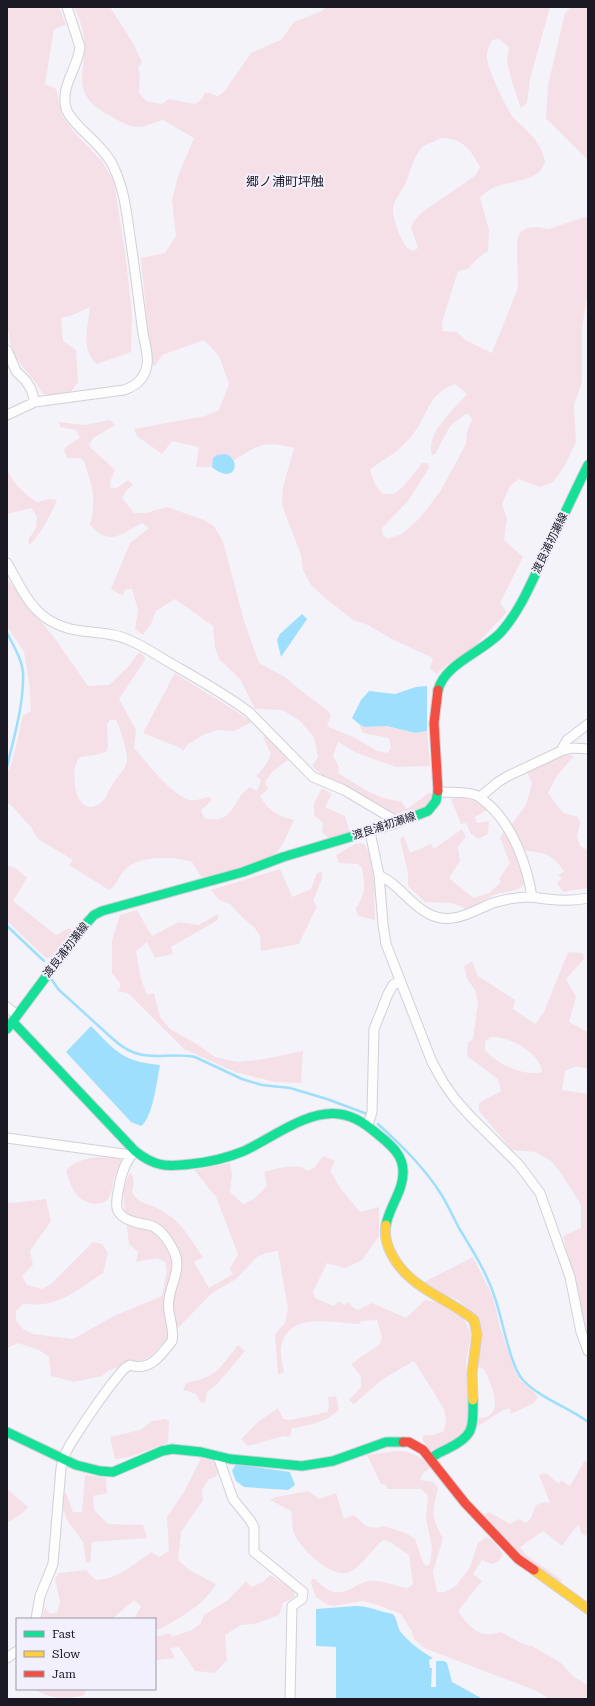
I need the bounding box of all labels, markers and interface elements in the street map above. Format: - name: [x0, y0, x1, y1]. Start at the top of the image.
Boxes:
- district label: 郷ノ浦町坪触: [246, 174, 324, 189]
- street label: 渡良浦初瀬線: [530, 510, 570, 576]
- street label: 渡良浦初瀬線: [351, 810, 417, 842]
- street label: 渡良浦初瀬線: [41, 920, 91, 980]
- legend: [16, 1618, 156, 1690]
- text: Fast: [52, 1627, 76, 1641]
- text: Slow: [52, 1647, 80, 1661]
- text: Jam: [52, 1667, 76, 1681]

